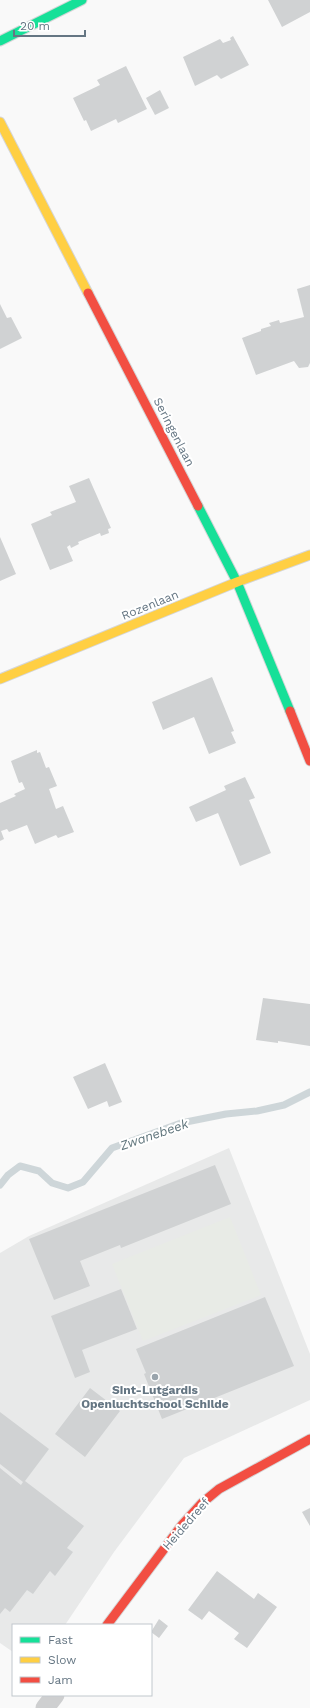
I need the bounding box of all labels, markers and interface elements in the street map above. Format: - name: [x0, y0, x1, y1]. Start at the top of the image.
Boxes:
- scale bar: [14, 12, 85, 38]
- text: 20 m: [20, 19, 50, 33]
- street label: Seringenlaan: [151, 395, 197, 469]
- street label: Rozenlaan: [119, 587, 181, 623]
- water label: Zwanebeek: [117, 1116, 191, 1153]
- marker: Sint-Lutgardis Openluchtschool Schilde: [150, 1372, 160, 1382]
- place label: Sint-Lutgardis Openluchtschool Schilde: [81, 1383, 229, 1411]
- street label: Heidedreef: [160, 1495, 212, 1553]
- legend: [12, 1624, 152, 1696]
- text: Fast: [48, 1633, 73, 1647]
- text: Slow: [48, 1653, 76, 1667]
- text: Jam: [48, 1673, 73, 1687]

